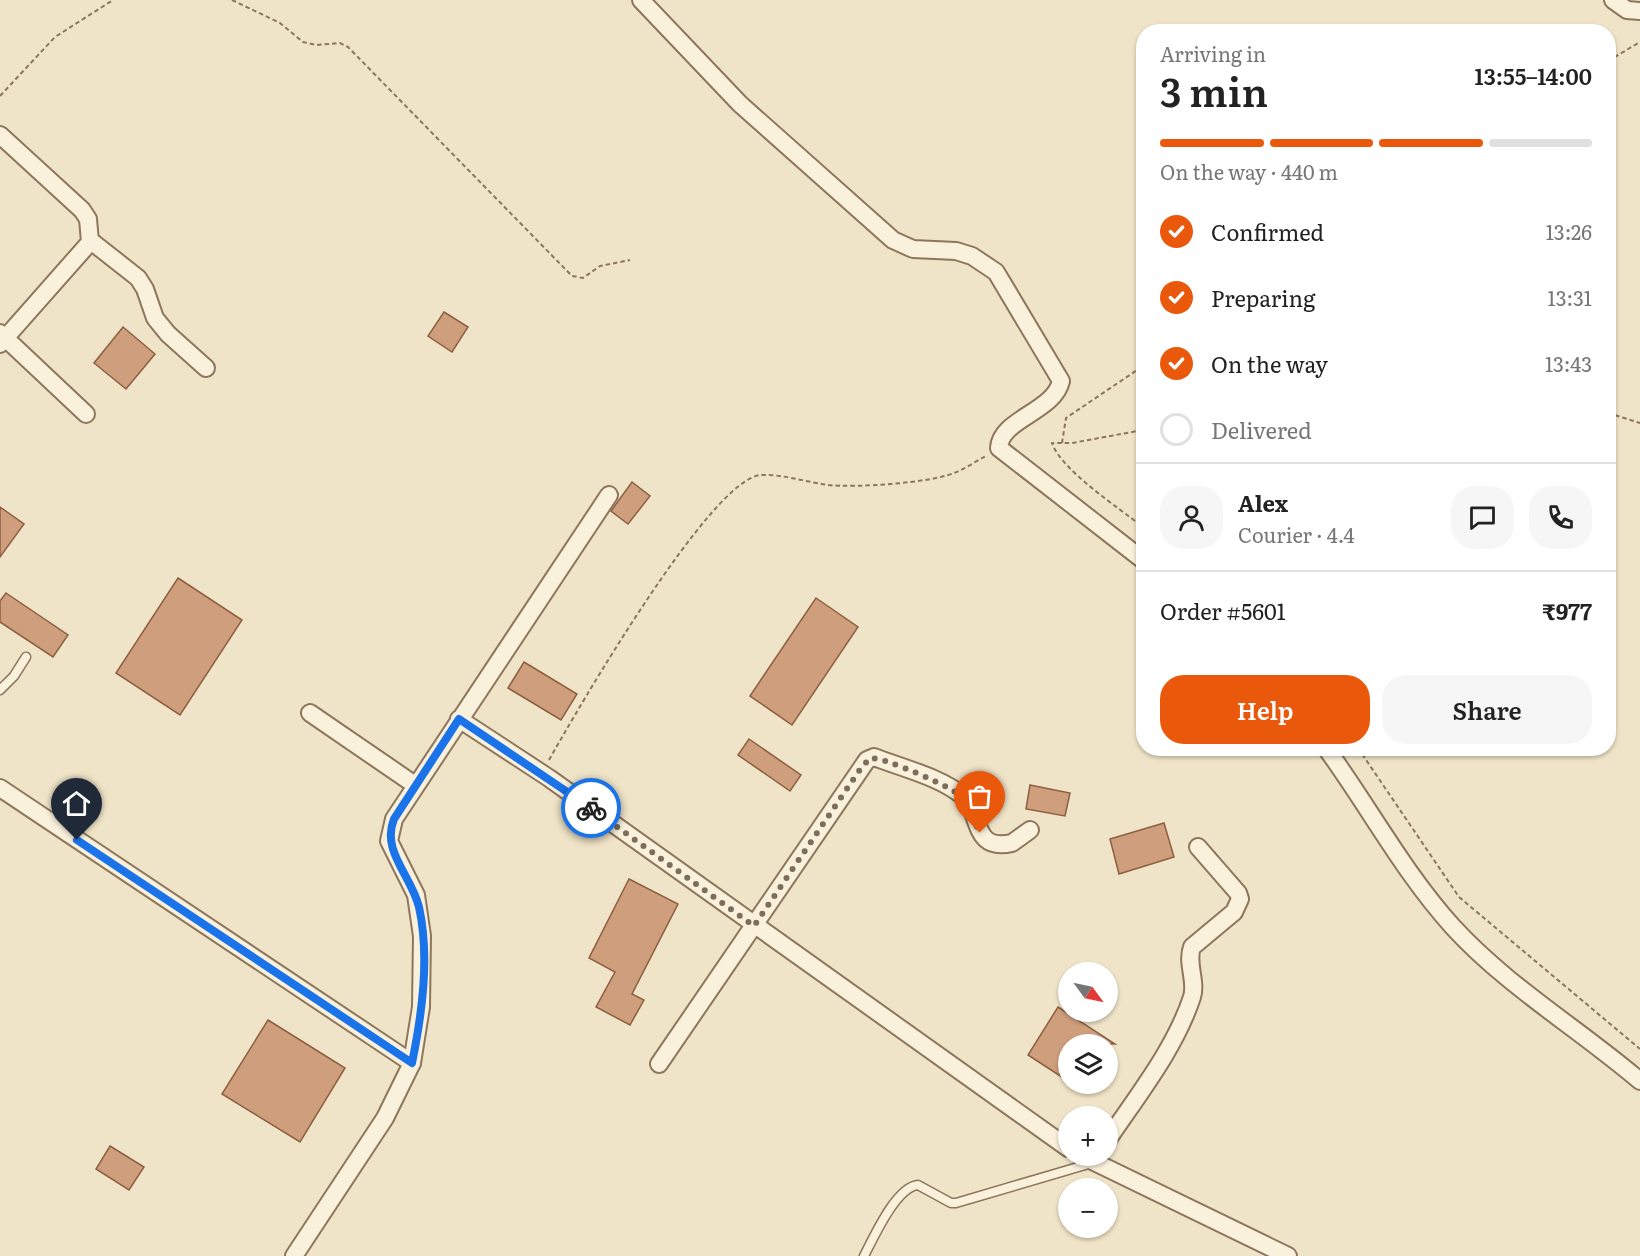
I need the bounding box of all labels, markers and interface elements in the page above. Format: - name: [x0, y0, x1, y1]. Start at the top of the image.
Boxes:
- text: Arriving in: [1160, 38, 1266, 68]
- text: 13:55–14:00: [1475, 59, 1592, 92]
- text: 3 min: [1160, 61, 1268, 119]
- text: On the way · 440 m: [1160, 156, 1338, 186]
- icon: check: [1160, 215, 1193, 248]
- text: Confirmed: [1211, 215, 1324, 248]
- text: 13:26: [1546, 216, 1592, 246]
- icon: check: [1160, 281, 1193, 314]
- text: Preparing: [1211, 281, 1315, 314]
- text: 13:31: [1548, 282, 1592, 312]
- icon: check: [1160, 347, 1193, 380]
- text: On the way: [1211, 347, 1328, 380]
- text: 13:43: [1545, 348, 1592, 378]
- text: Delivered: [1211, 413, 1312, 446]
- button: person: [1160, 486, 1223, 549]
- text: Alex: [1238, 486, 1288, 519]
- button: chat: [1451, 486, 1514, 549]
- button: phone: [1529, 486, 1592, 549]
- text: Courier · 4.4: [1238, 519, 1355, 549]
- text: Order #5601: [1160, 594, 1286, 627]
- text: ₹977: [1542, 594, 1592, 627]
- button: Help: [1160, 675, 1370, 744]
- button: Share: [1382, 675, 1592, 744]
- pin: [954, 771, 1005, 833]
- pin: [51, 778, 102, 840]
- courier: [561, 778, 621, 838]
- icon: bag: [963, 780, 996, 813]
- icon: home: [60, 787, 93, 820]
- icon: bike: [575, 792, 608, 825]
- north arrow: [1058, 962, 1118, 1022]
- map controls: [1058, 962, 1118, 1238]
- button: layers: [1058, 1034, 1118, 1094]
- button: +: [1058, 1106, 1118, 1166]
- button: −: [1058, 1178, 1118, 1238]

